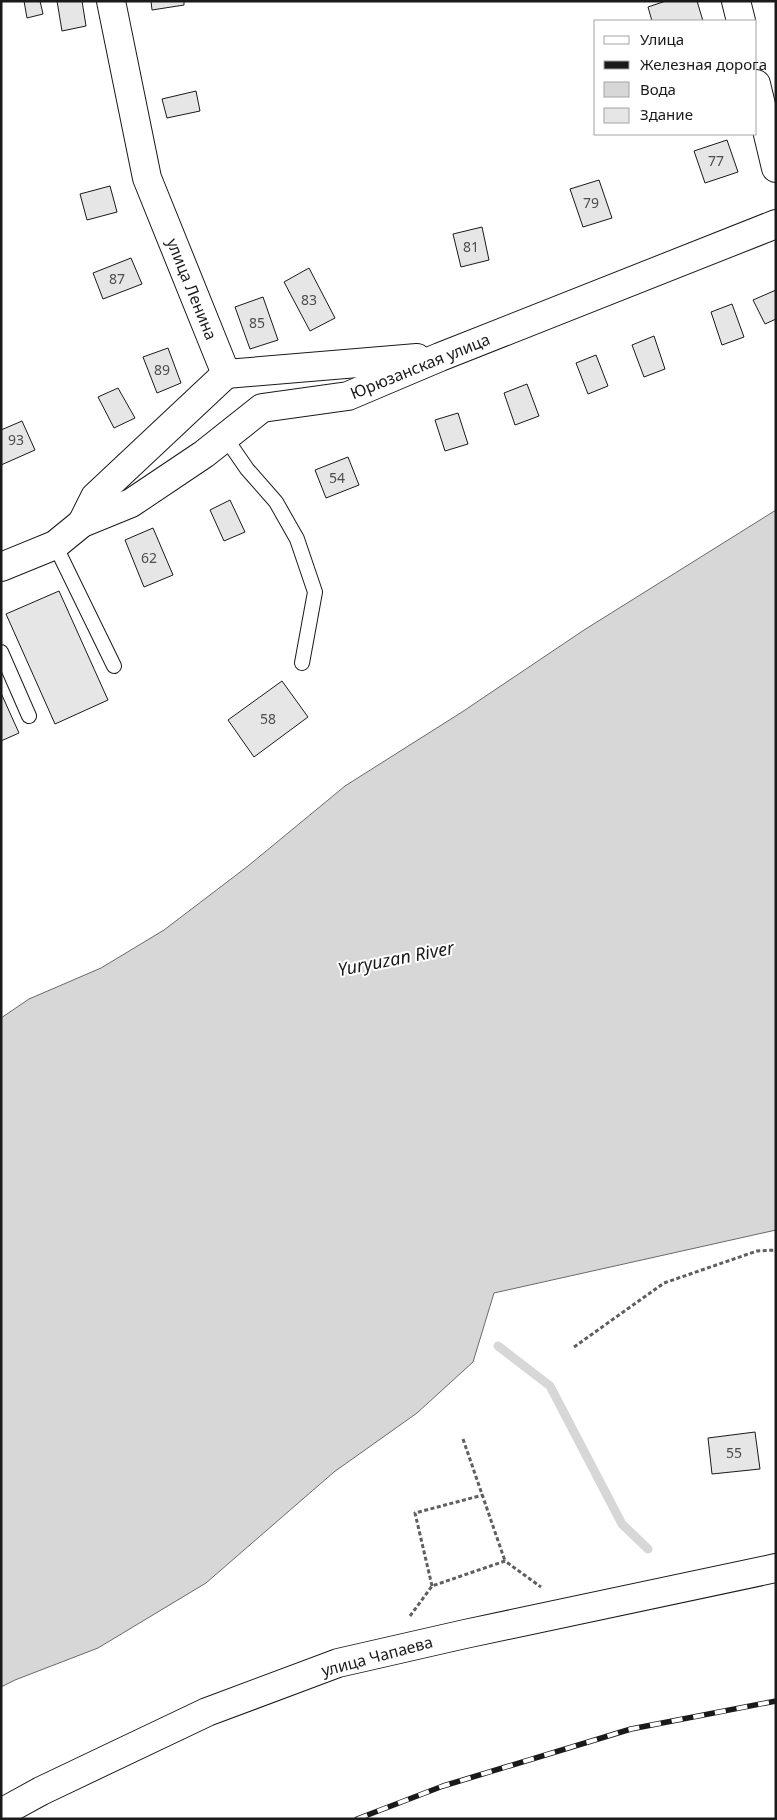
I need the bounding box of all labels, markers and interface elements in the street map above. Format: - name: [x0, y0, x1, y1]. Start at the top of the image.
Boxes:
- legend: [594, 20, 757, 135]
- text: Улица: [640, 29, 684, 49]
- text: Железная дорога: [640, 54, 767, 74]
- text: Вода: [640, 79, 676, 99]
- text: Здание: [640, 104, 693, 124]
- house number: 77: [708, 151, 724, 170]
- house number: 79: [583, 193, 599, 212]
- street label: улица Ленина: [162, 235, 222, 343]
- house number: 81: [463, 237, 479, 256]
- house number: 87: [109, 269, 125, 288]
- house number: 83: [301, 290, 317, 309]
- house number: 85: [249, 313, 265, 332]
- street label: Юрюзанская улица: [347, 328, 493, 404]
- house number: 89: [154, 360, 170, 379]
- house number: 93: [8, 430, 24, 449]
- house number: 54: [329, 468, 345, 487]
- house number: 62: [141, 548, 157, 567]
- house number: 58: [260, 709, 276, 728]
- water label: Yuryuzan River: [336, 935, 457, 981]
- house number: 55: [726, 1443, 742, 1462]
- street label: улица Чапаева: [319, 1631, 435, 1681]

